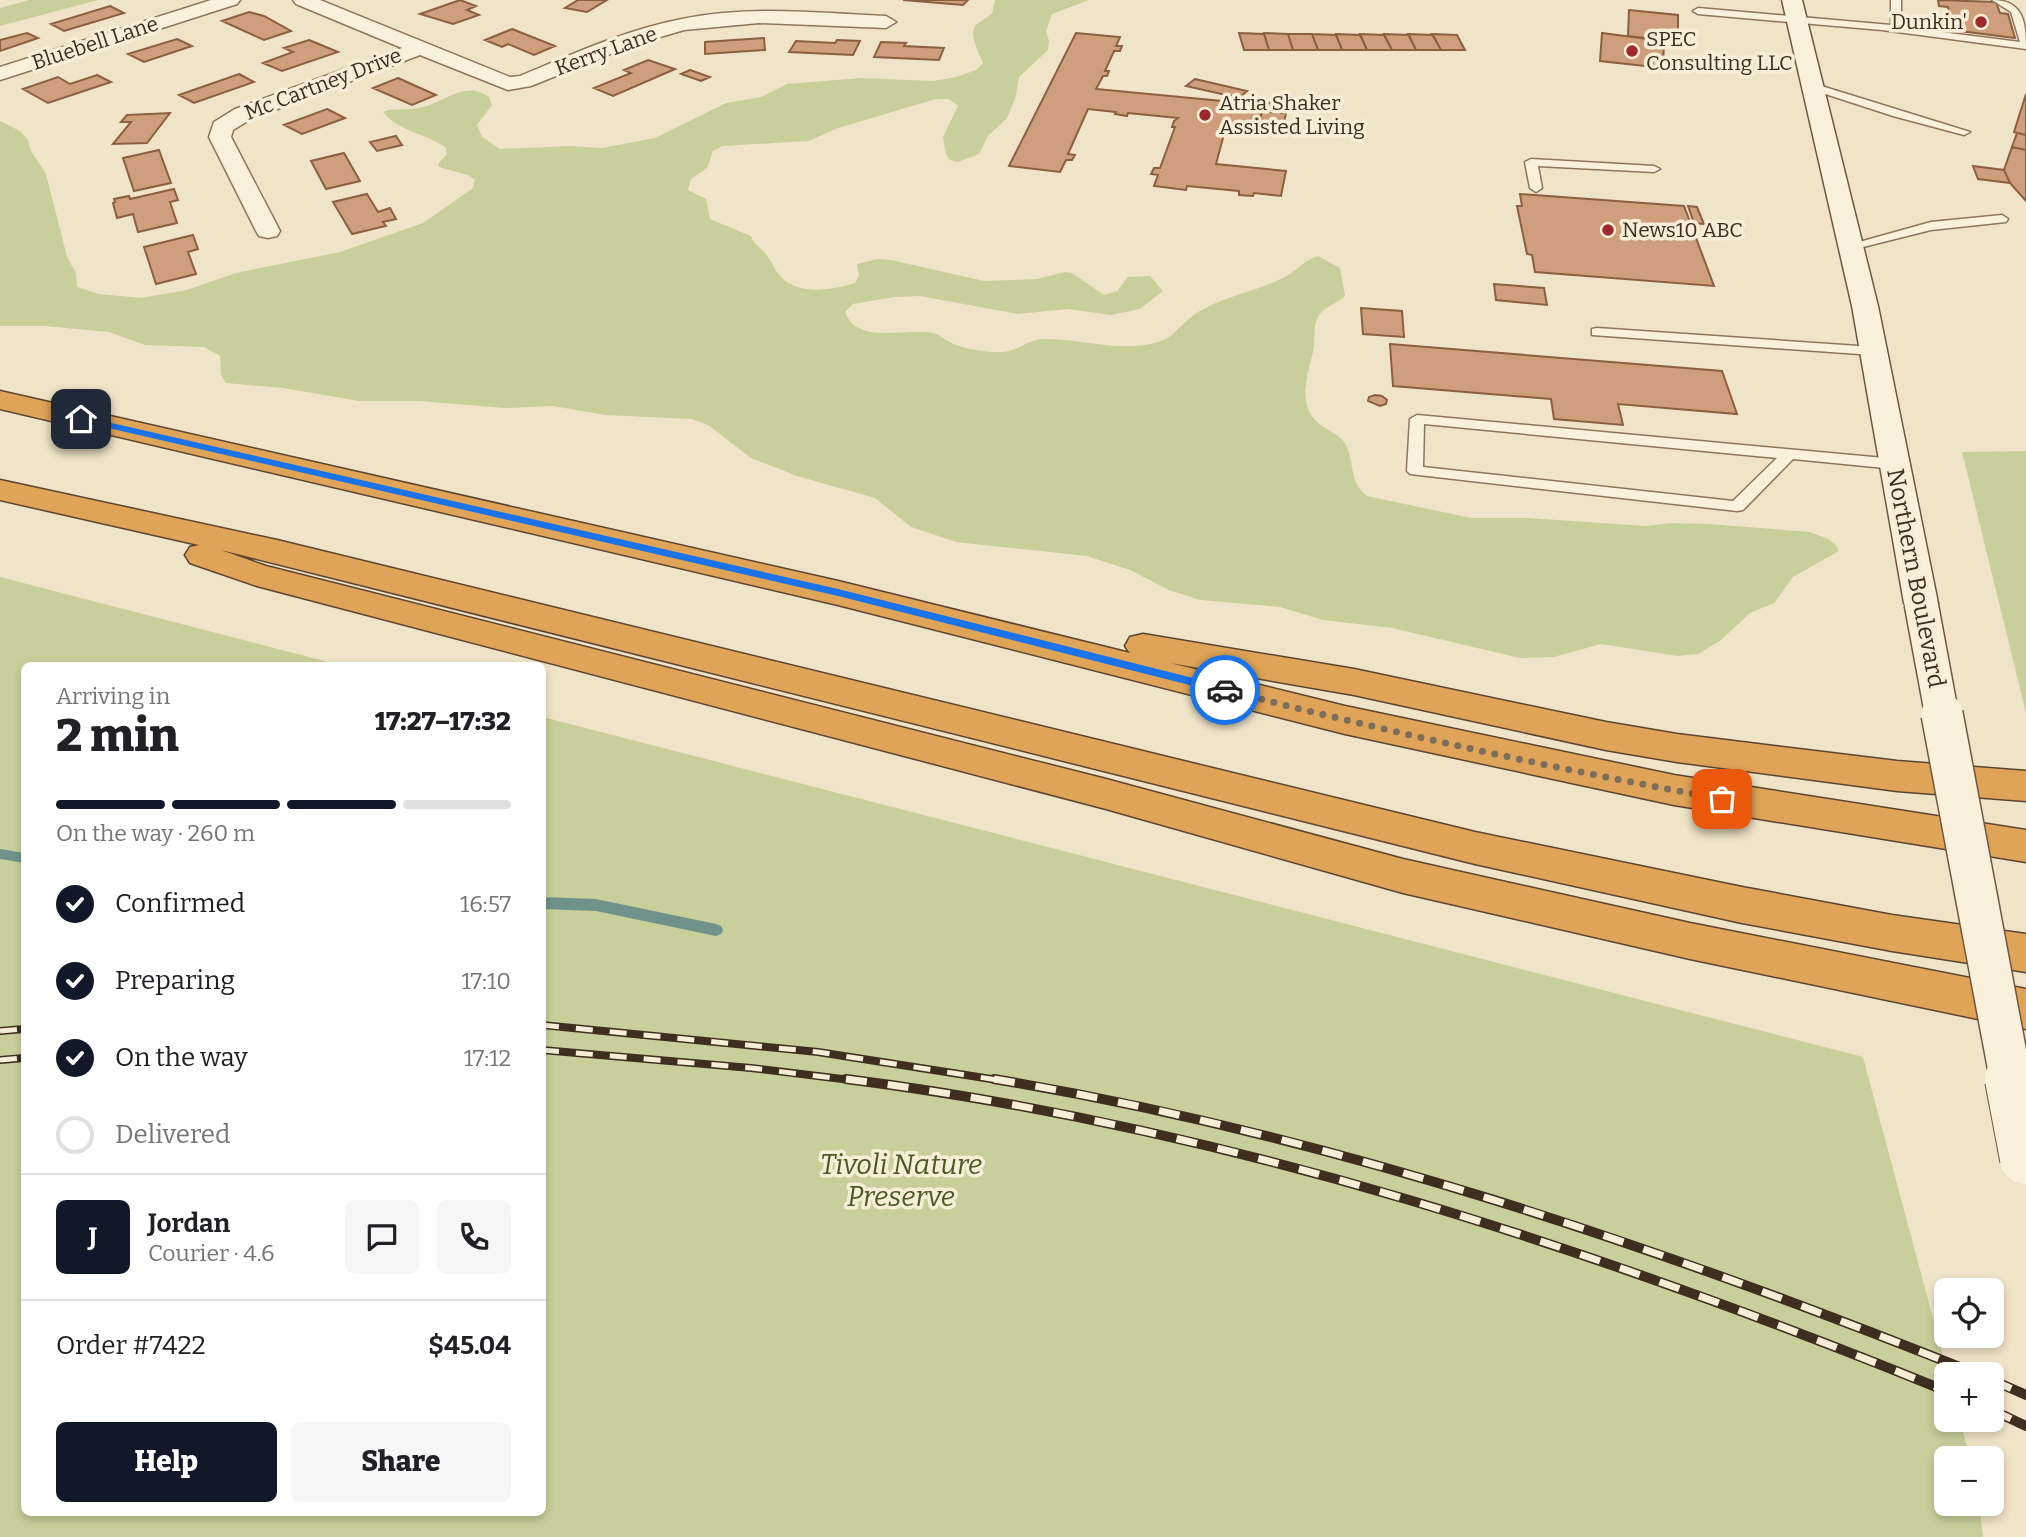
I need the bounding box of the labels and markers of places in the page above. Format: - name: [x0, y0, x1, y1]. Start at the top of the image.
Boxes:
- place label: Dunkin': [1891, 9, 1967, 35]
- marker: Dunkin': [1973, 14, 1989, 30]
- place label: SPEC Consulting LLC: [1646, 26, 1793, 76]
- marker: SPEC Consulting LLC: [1624, 43, 1640, 59]
- place label: Atria Shaker Assisted Living: [1219, 90, 1365, 140]
- marker: Atria Shaker Assisted Living: [1197, 107, 1213, 123]
- place label: News10 ABC: [1622, 217, 1743, 243]
- marker: News10 ABC: [1600, 222, 1616, 238]
- pin: [51, 389, 111, 449]
- pin: [1692, 769, 1752, 829]

